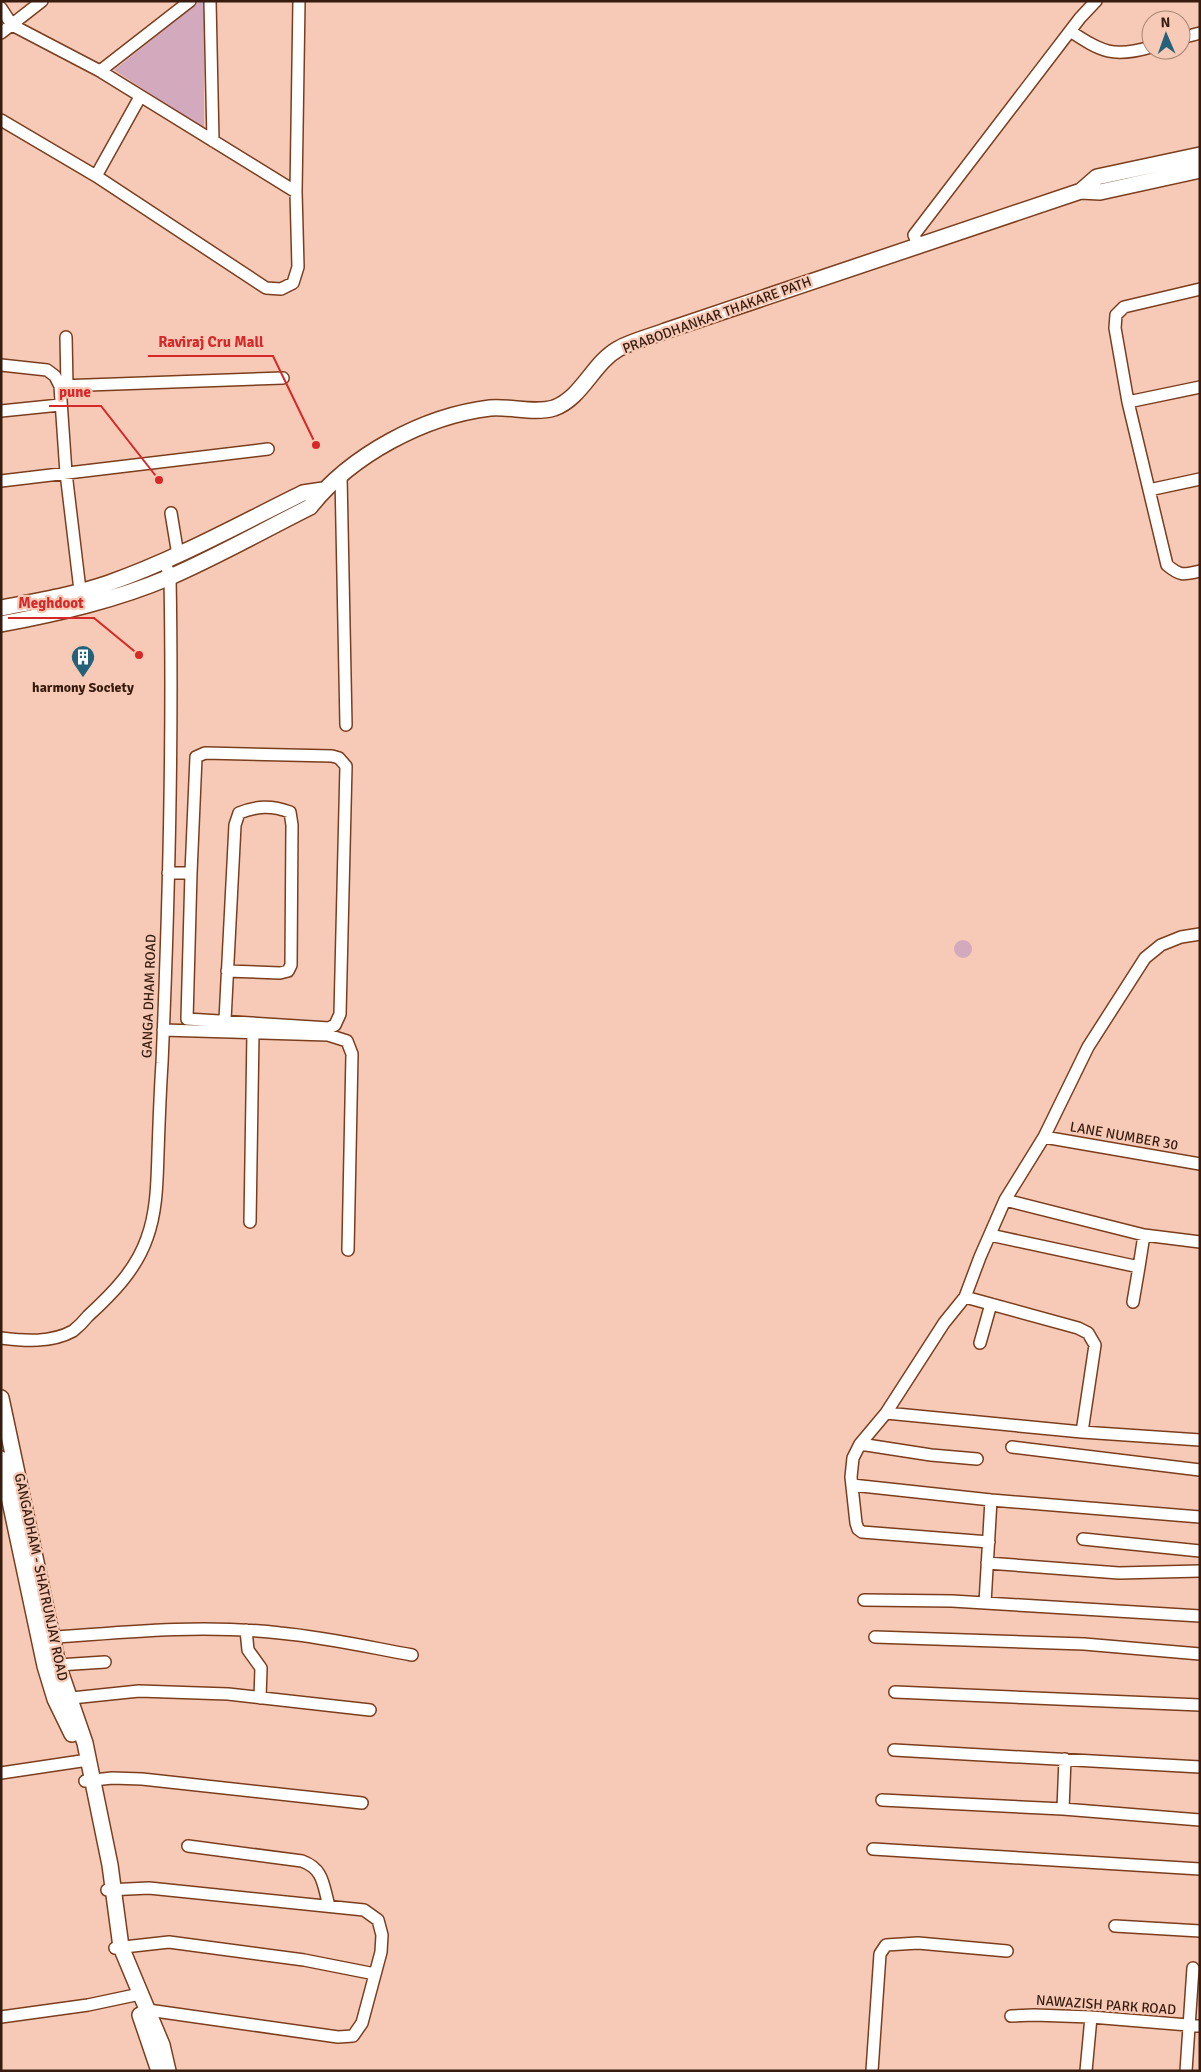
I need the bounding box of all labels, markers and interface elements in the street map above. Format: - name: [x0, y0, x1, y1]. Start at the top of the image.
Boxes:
- north arrow: [1141, 10, 1191, 60]
- text: N: [1160, 14, 1171, 31]
- street label: PRABODHANKAR THAKARE PATH: [620, 273, 814, 357]
- callout: Raviraj Cru Mall: [148, 326, 273, 356]
- text: Raviraj Cru Mall: [158, 333, 264, 351]
- callout: pune: [49, 376, 101, 406]
- text: pune: [59, 383, 91, 401]
- callout: Meghdoot: [8, 588, 94, 618]
- text: Meghdoot: [18, 594, 84, 612]
- building icon: harmony Society: [70, 644, 96, 678]
- place label: harmony Society: [32, 679, 134, 696]
- street label: GANGA DHAM ROAD: [138, 934, 160, 1058]
- street label: LANE NUMBER 30: [1069, 1118, 1179, 1154]
- street label: GANGADHAM - SHATRUNJAY ROAD: [11, 1472, 71, 1682]
- street label: NAWAZISH PARK ROAD: [1035, 1992, 1177, 2018]

